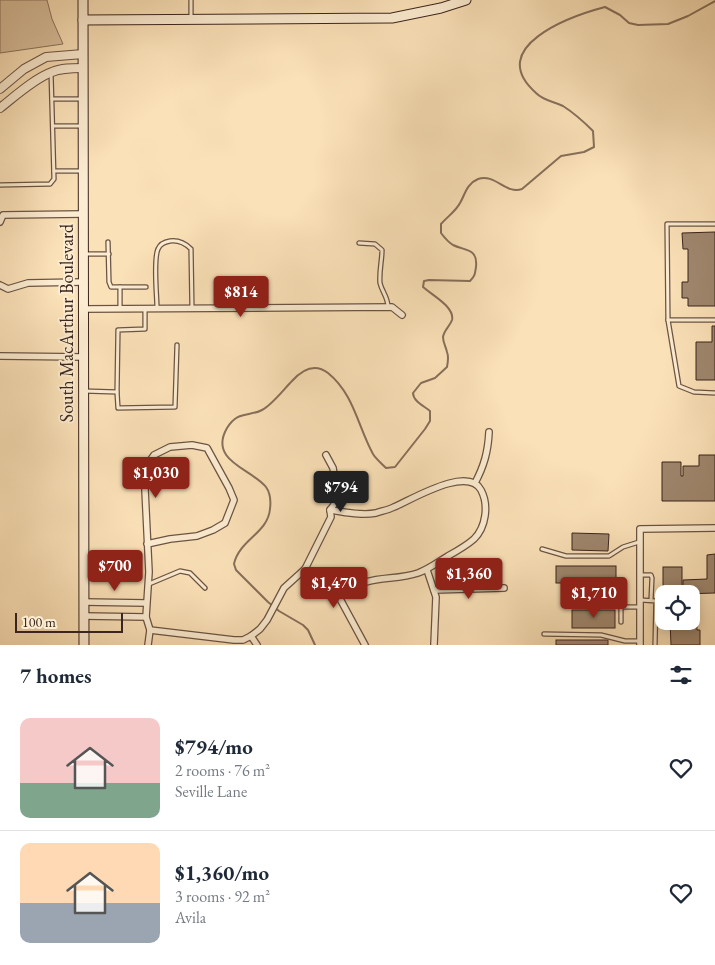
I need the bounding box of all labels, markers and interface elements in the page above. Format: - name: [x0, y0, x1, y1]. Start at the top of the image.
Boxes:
- street label: South MacArthur Boulevard: [55, 223, 78, 422]
- pin: $814: [211, 276, 271, 318]
- text: $814: [225, 281, 257, 302]
- pin: $1,030: [115, 456, 197, 499]
- text: $1,030: [133, 462, 179, 483]
- pin: $794: [311, 470, 371, 513]
- text: $794: [325, 476, 357, 497]
- pin: $700: [85, 550, 145, 592]
- text: $700: [99, 555, 131, 576]
- pin: $1,360: [428, 558, 510, 600]
- text: $1,360: [446, 563, 492, 584]
- pin: $1,470: [293, 566, 375, 609]
- text: $1,470: [311, 572, 357, 593]
- pin: $1,710: [553, 576, 635, 619]
- text: $1,710: [571, 582, 617, 603]
- map controls: [655, 585, 700, 630]
- button: locate: [655, 585, 700, 630]
- scale bar: [15, 610, 122, 633]
- text: 100 m: [22, 613, 56, 631]
- icon: filters: [667, 661, 695, 689]
- text: 7 homes: [20, 662, 92, 689]
- text: $794/mo: [175, 733, 253, 760]
- icon: home: [60, 738, 120, 798]
- icon: heart: [667, 754, 695, 782]
- text: 2 rooms · 76 m²: [175, 760, 270, 781]
- text: Seville Lane: [175, 781, 247, 802]
- text: $1,360/mo: [175, 859, 269, 886]
- icon: home: [60, 863, 120, 923]
- icon: heart: [667, 879, 695, 907]
- text: 3 rooms · 92 m²: [175, 886, 270, 907]
- text: Avila: [175, 907, 206, 928]

